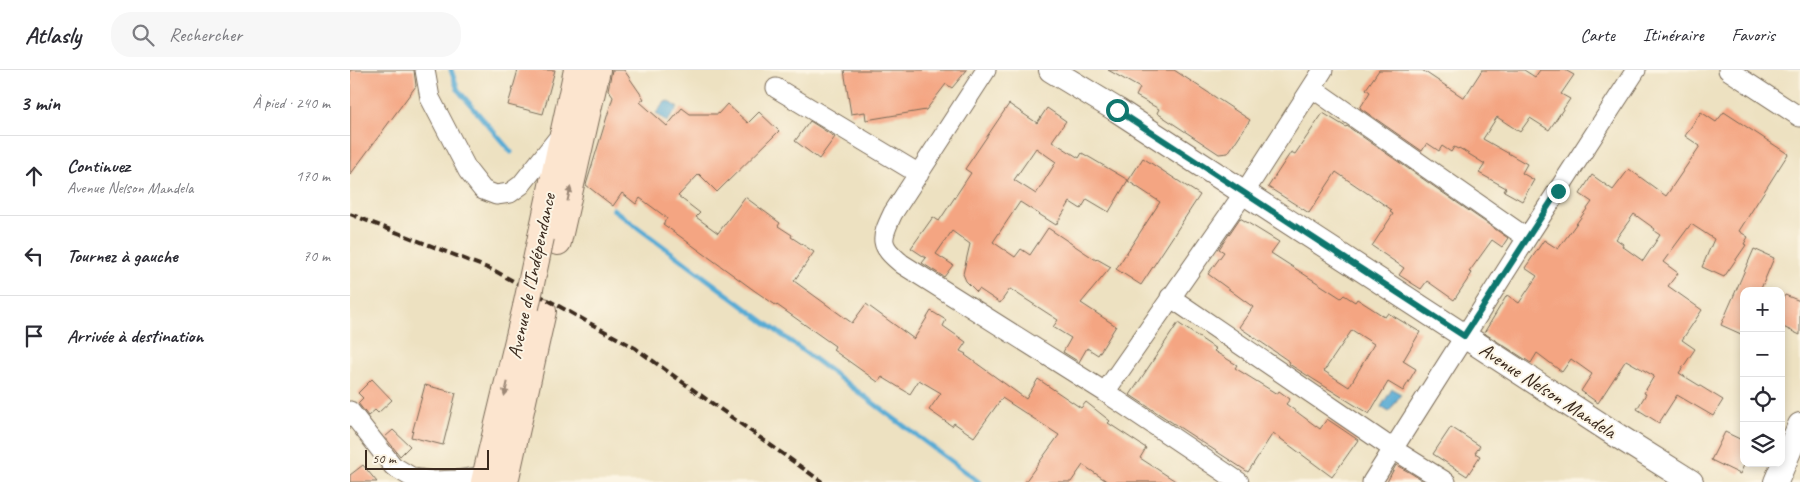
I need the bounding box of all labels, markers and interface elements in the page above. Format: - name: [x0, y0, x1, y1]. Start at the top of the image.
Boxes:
- search box: [111, 12, 461, 57]
- text: Atlasly: [25, 20, 81, 50]
- icon: search: [129, 21, 157, 49]
- text: Rechercher: [169, 23, 242, 47]
- text: Carte: [1580, 24, 1615, 46]
- text: Itinéraire: [1643, 24, 1704, 46]
- text: Favoris: [1732, 24, 1775, 46]
- text: 3 min: [20, 90, 60, 116]
- text: À pied · 240 m: [252, 93, 330, 113]
- route start: [1106, 99, 1129, 122]
- text: Continuez: [67, 154, 130, 178]
- icon: ahead: [20, 162, 48, 190]
- text: 170 m: [296, 166, 330, 186]
- text: Avenue Nelson Mandela: [67, 178, 193, 198]
- route end: [1547, 180, 1570, 203]
- one-way arrow: [565, 186, 573, 202]
- street label: Avenue de l'Indépendance: [502, 190, 562, 361]
- icon: left: [20, 242, 48, 270]
- text: Tournez à gauche: [67, 244, 178, 268]
- text: 70 m: [303, 246, 330, 266]
- map controls: [1740, 287, 1785, 467]
- button: +: [1740, 287, 1785, 332]
- icon: arrive: [20, 322, 48, 350]
- text: Arrivée à destination: [67, 324, 203, 348]
- button: −: [1740, 332, 1785, 377]
- street label: Avenue Nelson Mandela: [1475, 337, 1622, 445]
- button: locate: [1740, 377, 1785, 422]
- one-way arrow: [502, 381, 510, 396]
- button: layers: [1740, 422, 1785, 467]
- scale bar: [365, 447, 489, 470]
- text: 50 m: [372, 450, 396, 467]

